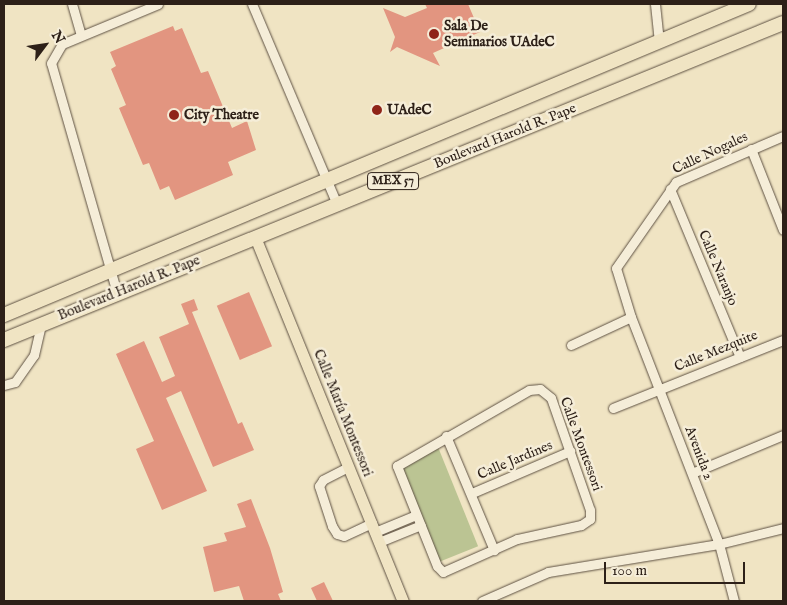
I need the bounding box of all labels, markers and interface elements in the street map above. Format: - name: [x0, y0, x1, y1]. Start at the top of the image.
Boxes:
- place label: Sala De Seminarios UAdeC: [444, 18, 555, 50]
- north arrow: [20, 20, 70, 70]
- text: N: [47, 27, 69, 47]
- marker: Sala De Seminarios UAdeC: [428, 28, 440, 40]
- street label: Boulevard Harold R. Pape: [431, 100, 579, 172]
- place label: UAdeC: [387, 102, 432, 118]
- marker: UAdeC: [371, 104, 383, 116]
- place label: City Theatre: [184, 107, 259, 123]
- marker: City Theatre: [168, 109, 180, 121]
- street label: Calle Nogales: [670, 128, 750, 178]
- road number: MEX 57: [367, 172, 419, 190]
- street label: Calle Naranjo: [695, 228, 741, 308]
- street label: Boulevard Harold R. Pape: [55, 252, 203, 324]
- street label: Calle Mezquite: [672, 327, 760, 375]
- street label: Calle María Montessori: [310, 347, 376, 479]
- street label: Calle Montessori: [556, 395, 606, 493]
- street label: Avenida 2: [681, 424, 717, 482]
- street label: Calle Jardines: [475, 437, 555, 483]
- scale bar: [607, 552, 748, 584]
- text: 100 m: [612, 561, 647, 580]

